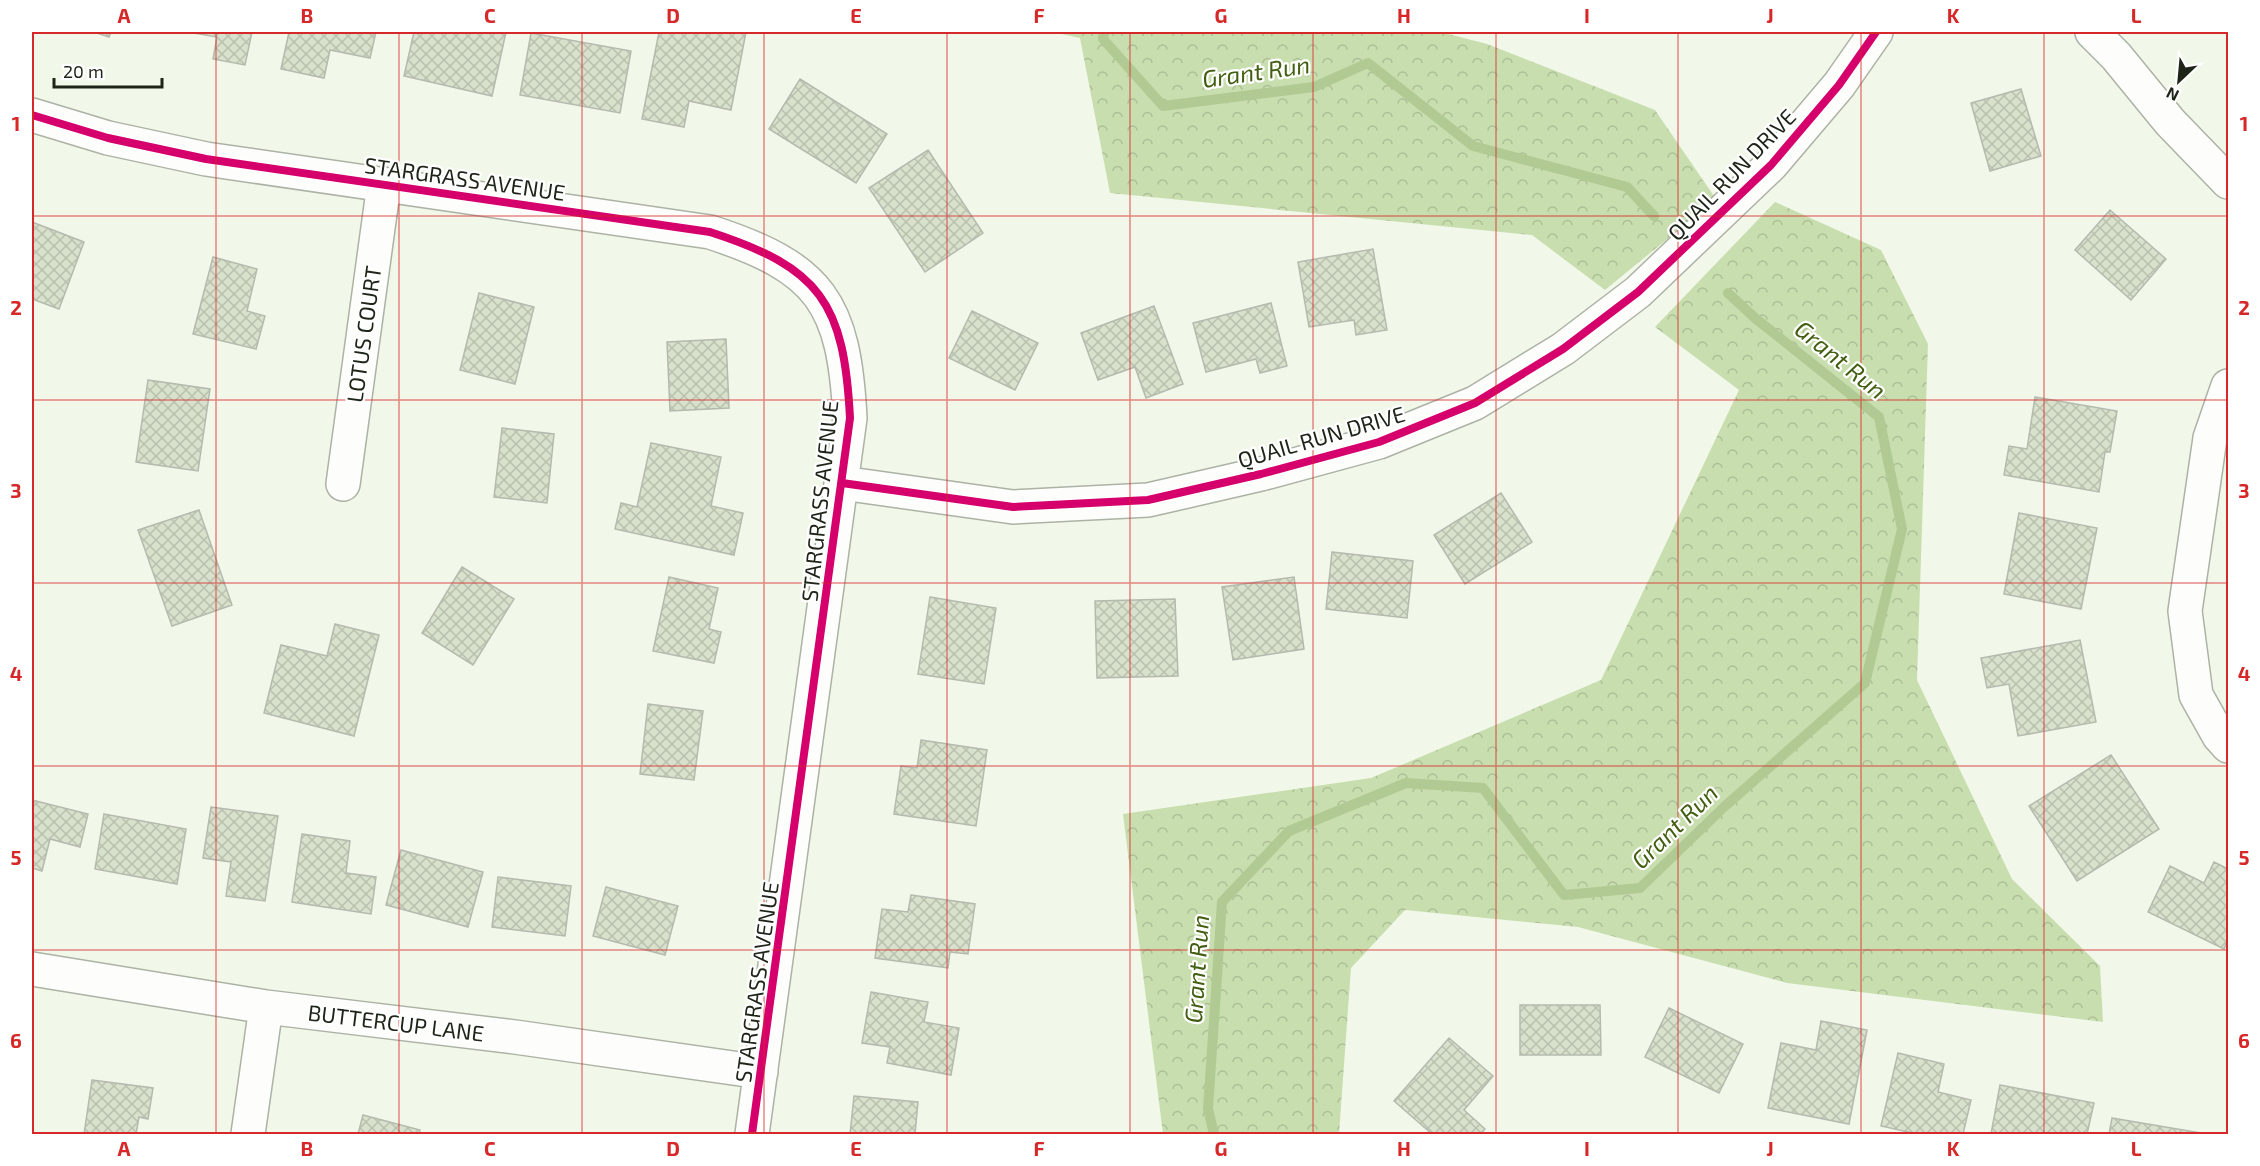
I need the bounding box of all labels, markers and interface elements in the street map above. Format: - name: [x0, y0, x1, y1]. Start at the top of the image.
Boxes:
- text: A: [117, 3, 131, 27]
- text: B: [301, 3, 313, 27]
- text: C: [484, 3, 496, 27]
- text: D: [666, 3, 680, 27]
- text: E: [850, 3, 862, 27]
- text: F: [1033, 3, 1045, 27]
- text: G: [1215, 3, 1227, 27]
- text: H: [1397, 3, 1411, 27]
- text: I: [1584, 3, 1590, 27]
- text: J: [1766, 3, 1774, 27]
- text: K: [1947, 3, 1960, 27]
- text: L: [2131, 3, 2142, 27]
- water label: Grant Run: [1200, 49, 1312, 93]
- scale bar: [54, 51, 162, 89]
- north arrow: [2149, 51, 2209, 111]
- text: 20 m: [63, 60, 104, 82]
- text: N: [2163, 84, 2182, 106]
- street label: QUAIL RUN DRIVE: [1662, 103, 1801, 246]
- text: 1: [12, 111, 20, 135]
- text: 1: [2240, 111, 2248, 135]
- street label: STARGRASS AVENUE: [363, 151, 567, 205]
- street label: LOTUS COURT: [341, 264, 385, 404]
- text: 2: [10, 295, 22, 319]
- text: 2: [2238, 295, 2250, 319]
- water label: Grant Run: [1790, 314, 1892, 404]
- street label: STARGRASS AVENUE: [795, 399, 843, 603]
- street label: QUAIL RUN DRIVE: [1234, 400, 1408, 473]
- text: 3: [10, 478, 22, 502]
- text: 3: [2238, 478, 2250, 502]
- text: 4: [10, 661, 23, 685]
- text: 4: [2238, 661, 2251, 685]
- water label: Grant Run: [1625, 778, 1723, 874]
- text: 5: [10, 845, 22, 869]
- text: 5: [2238, 845, 2250, 869]
- street label: STARGRASS AVENUE: [729, 880, 783, 1084]
- water label: Grant Run: [1178, 914, 1214, 1024]
- street label: BUTTERCUP LANE: [306, 998, 486, 1046]
- text: 6: [10, 1028, 22, 1052]
- text: 6: [2238, 1028, 2250, 1052]
- text: A: [117, 1136, 131, 1160]
- text: B: [301, 1136, 313, 1160]
- text: C: [484, 1136, 496, 1160]
- text: D: [666, 1136, 680, 1160]
- text: E: [850, 1136, 862, 1160]
- text: F: [1033, 1136, 1045, 1160]
- text: G: [1215, 1136, 1227, 1160]
- text: H: [1397, 1136, 1411, 1160]
- text: I: [1584, 1136, 1590, 1160]
- text: J: [1766, 1136, 1774, 1160]
- text: K: [1947, 1136, 1960, 1160]
- text: L: [2131, 1136, 2142, 1160]

